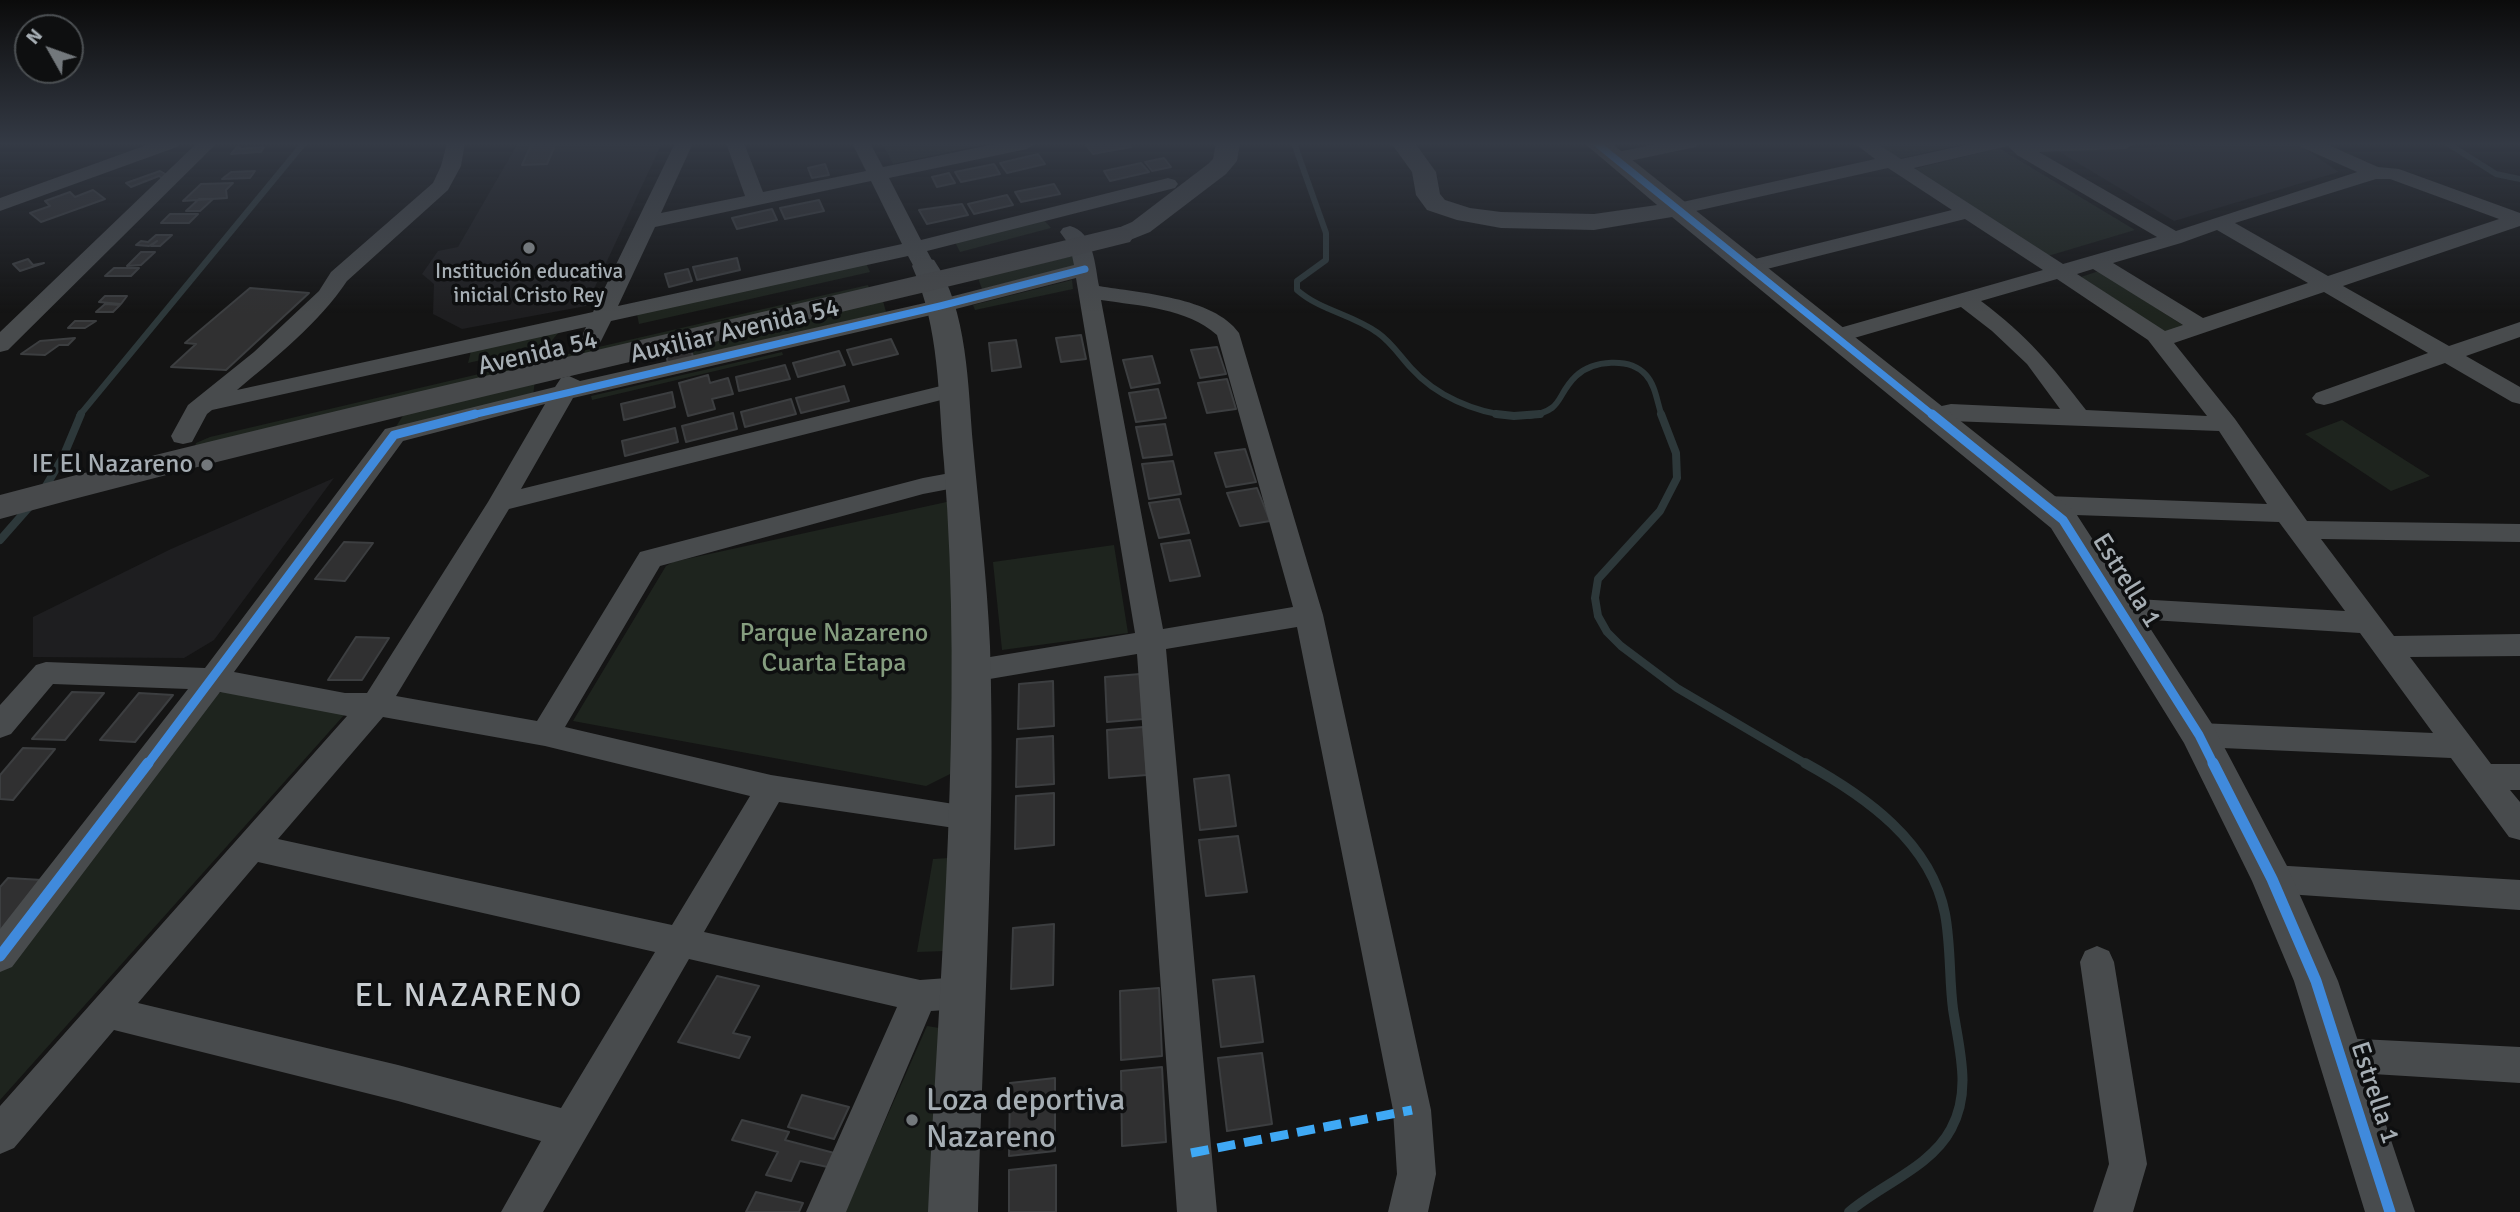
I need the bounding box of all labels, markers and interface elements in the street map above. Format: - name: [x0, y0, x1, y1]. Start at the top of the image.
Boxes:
- north arrow: [14, 14, 84, 84]
- text: N: [21, 24, 48, 50]
- marker: Institución educativa inicial Cristo Rey: [521, 240, 537, 256]
- place label: Institución educativa inicial Cristo Rey: [435, 259, 623, 309]
- street label: Auxiliar Avenida 54: [627, 293, 843, 371]
- street label: Avenida 54: [475, 325, 601, 383]
- place label: IE El Nazareno: [31, 449, 193, 481]
- marker: IE El Nazareno: [199, 457, 215, 473]
- street label: Estrella 1: [2085, 528, 2167, 634]
- park label: Parque Nazareno Cuarta Etapa: [740, 618, 928, 680]
- district label: EL NAZARENO: [356, 977, 582, 1017]
- street label: Estrella 1: [2343, 1038, 2405, 1148]
- place label: Loza deportiva Nazareno: [926, 1083, 1125, 1158]
- marker: Loza deportiva Nazareno: [904, 1112, 920, 1128]

